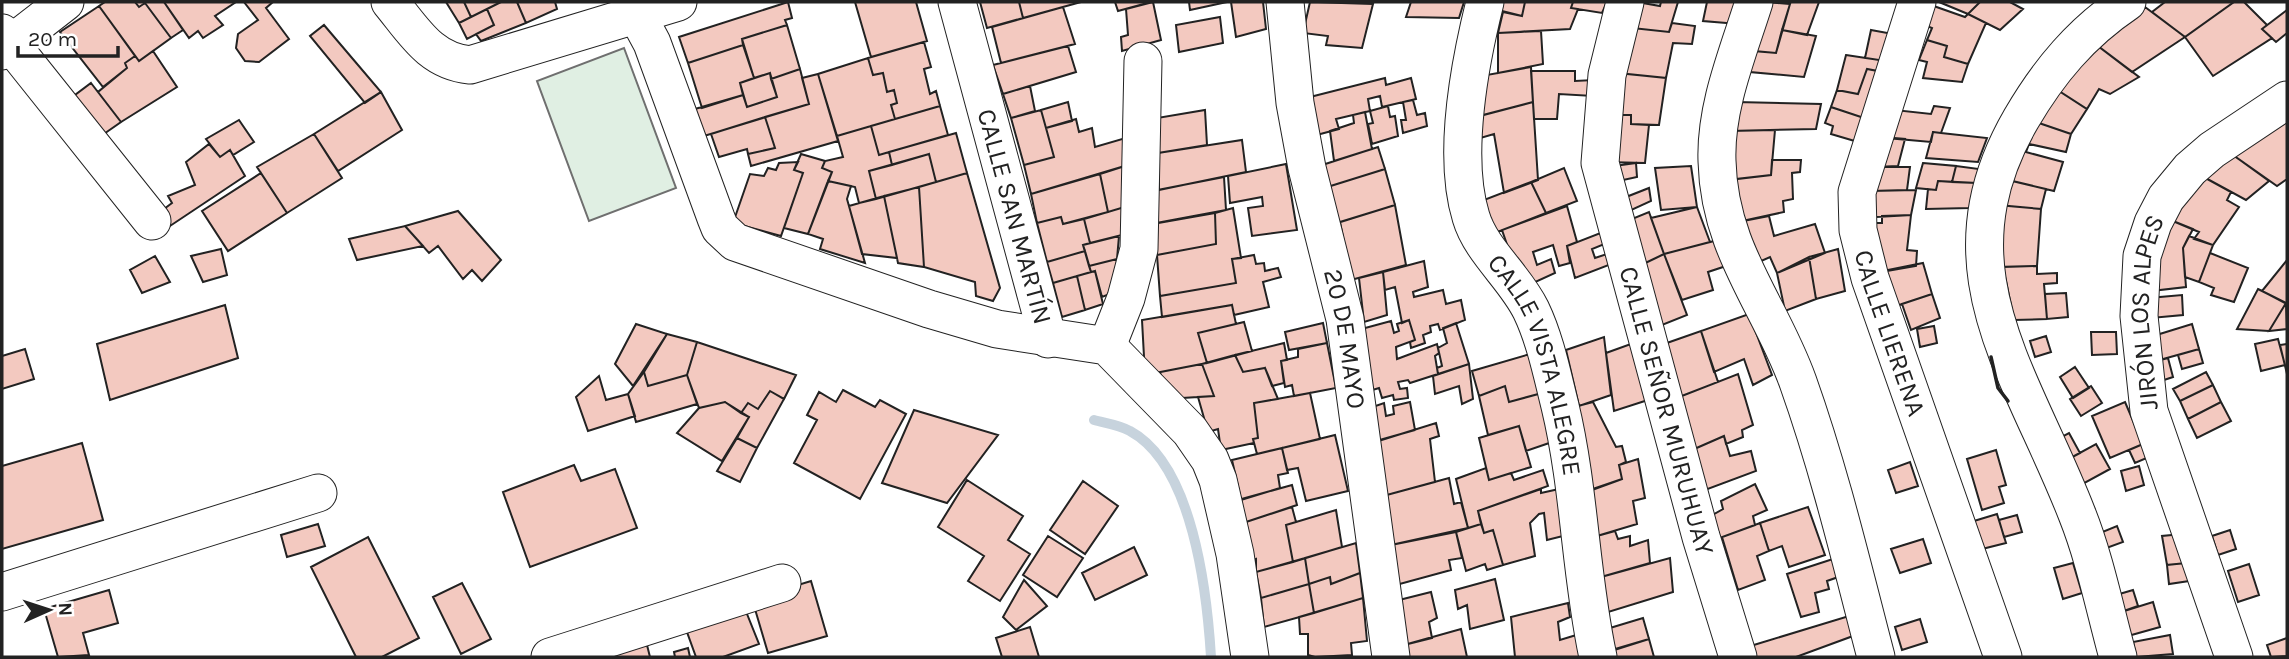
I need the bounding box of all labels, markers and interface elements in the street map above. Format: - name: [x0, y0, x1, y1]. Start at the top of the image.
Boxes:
- scale bar: [18, 14, 117, 58]
- text: 20 m: [28, 27, 77, 51]
- street label: CALLE SAN MARTÍN: [971, 105, 1059, 327]
- street label: JIRÓN LOS ALPES: [2123, 209, 2170, 412]
- street label: CALLE LIERENA: [1848, 247, 1933, 420]
- street label: CALLE VISTA ALEGRE: [1481, 248, 1588, 478]
- street label: CALLE SEÑOR MURUHUAY: [1613, 263, 1721, 560]
- street label: 20 DE MAYO: [1317, 266, 1373, 411]
- north arrow: [14, 575, 84, 645]
- text: N: [54, 602, 76, 617]

